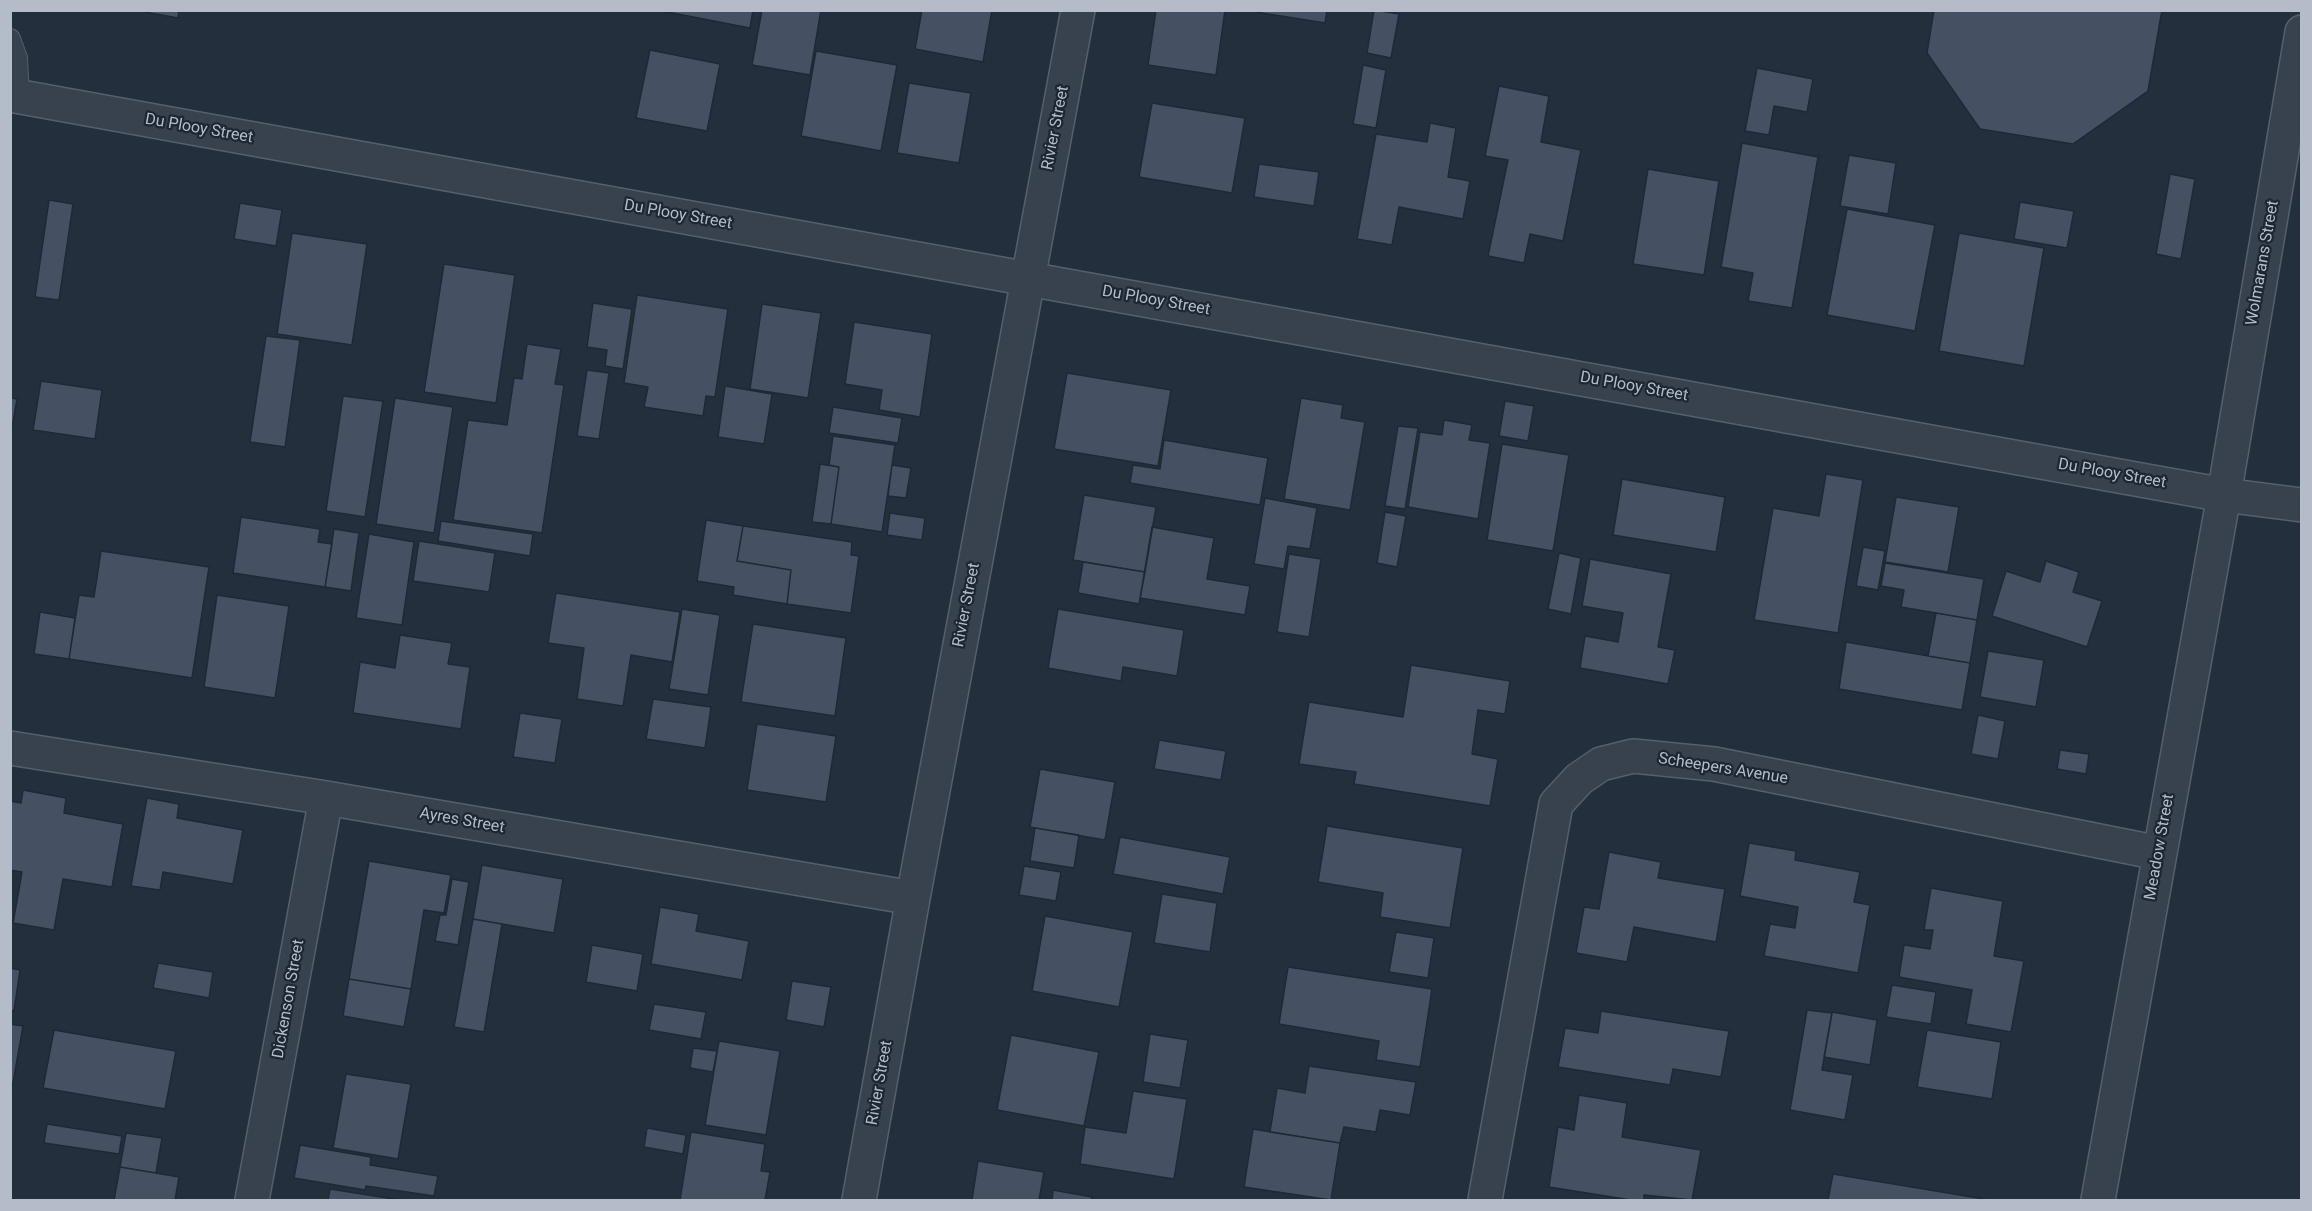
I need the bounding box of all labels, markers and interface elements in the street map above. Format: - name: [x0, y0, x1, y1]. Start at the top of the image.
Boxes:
- street label: Rivier Street: [1038, 84, 1074, 172]
- street label: Du Plooy Street: [144, 110, 254, 148]
- street label: Du Plooy Street: [623, 196, 733, 234]
- street label: Wolmarans Street: [2243, 199, 2283, 327]
- street label: Du Plooy Street: [1101, 282, 1211, 320]
- street label: Du Plooy Street: [1579, 368, 1689, 406]
- street label: Du Plooy Street: [2057, 455, 2167, 493]
- street label: Rivier Street: [949, 561, 985, 649]
- street label: Scheepers Avenue: [1657, 749, 1789, 789]
- street label: Meadow Street: [2141, 792, 2179, 902]
- street label: Ayres Street: [418, 804, 506, 838]
- street label: Dickenson Street: [269, 938, 309, 1060]
- street label: Rivier Street: [863, 1039, 897, 1127]

